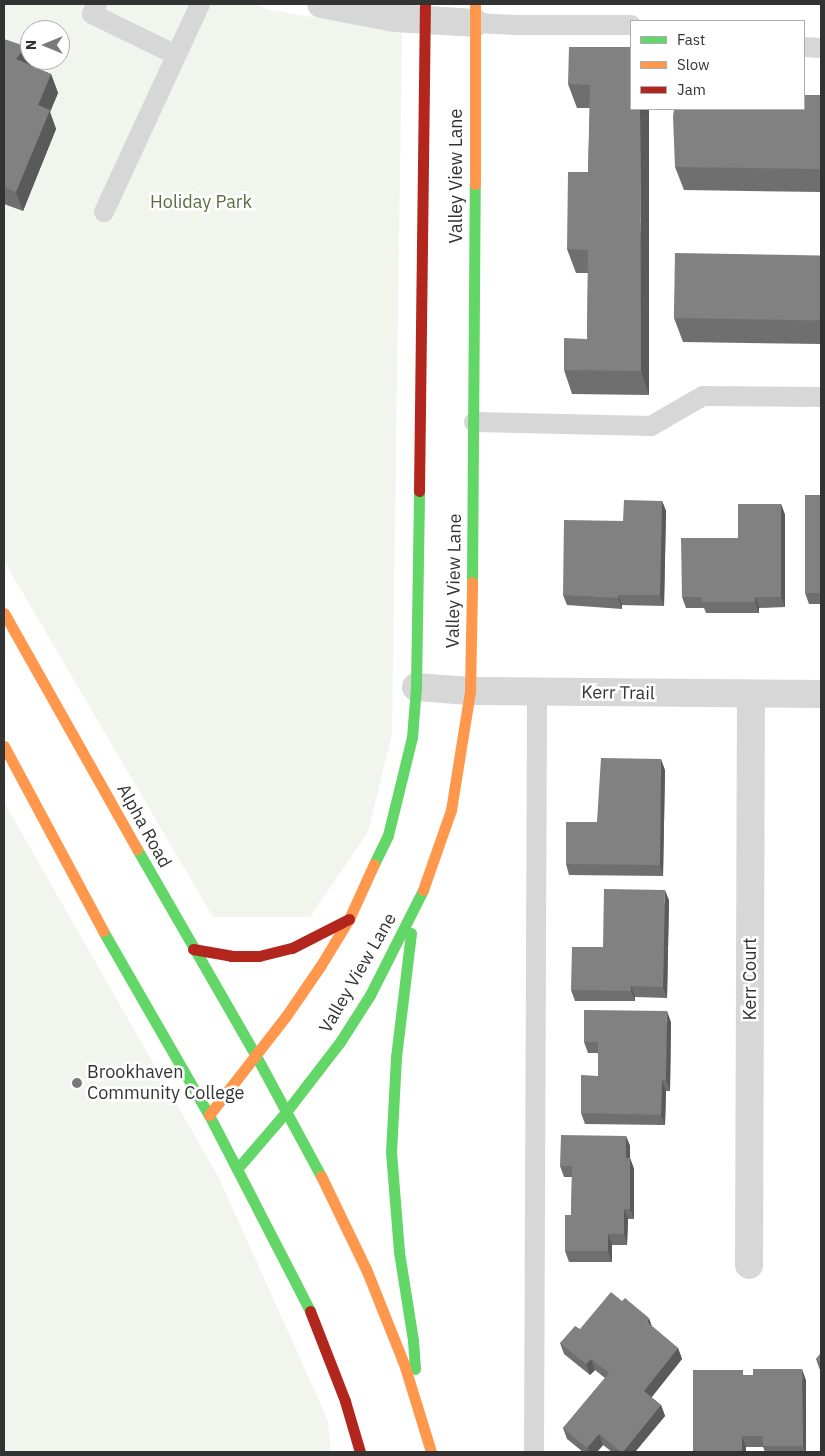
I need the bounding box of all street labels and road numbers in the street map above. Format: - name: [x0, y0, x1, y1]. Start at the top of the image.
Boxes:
- street label: Valley View Lane: [445, 109, 467, 243]
- street label: Valley View Lane: [442, 513, 466, 649]
- street label: Kerr Trail: [581, 682, 655, 704]
- street label: Alpha Road: [112, 780, 176, 872]
- street label: Valley View Lane: [315, 909, 401, 1037]
- street label: Kerr Court: [739, 938, 761, 1020]

